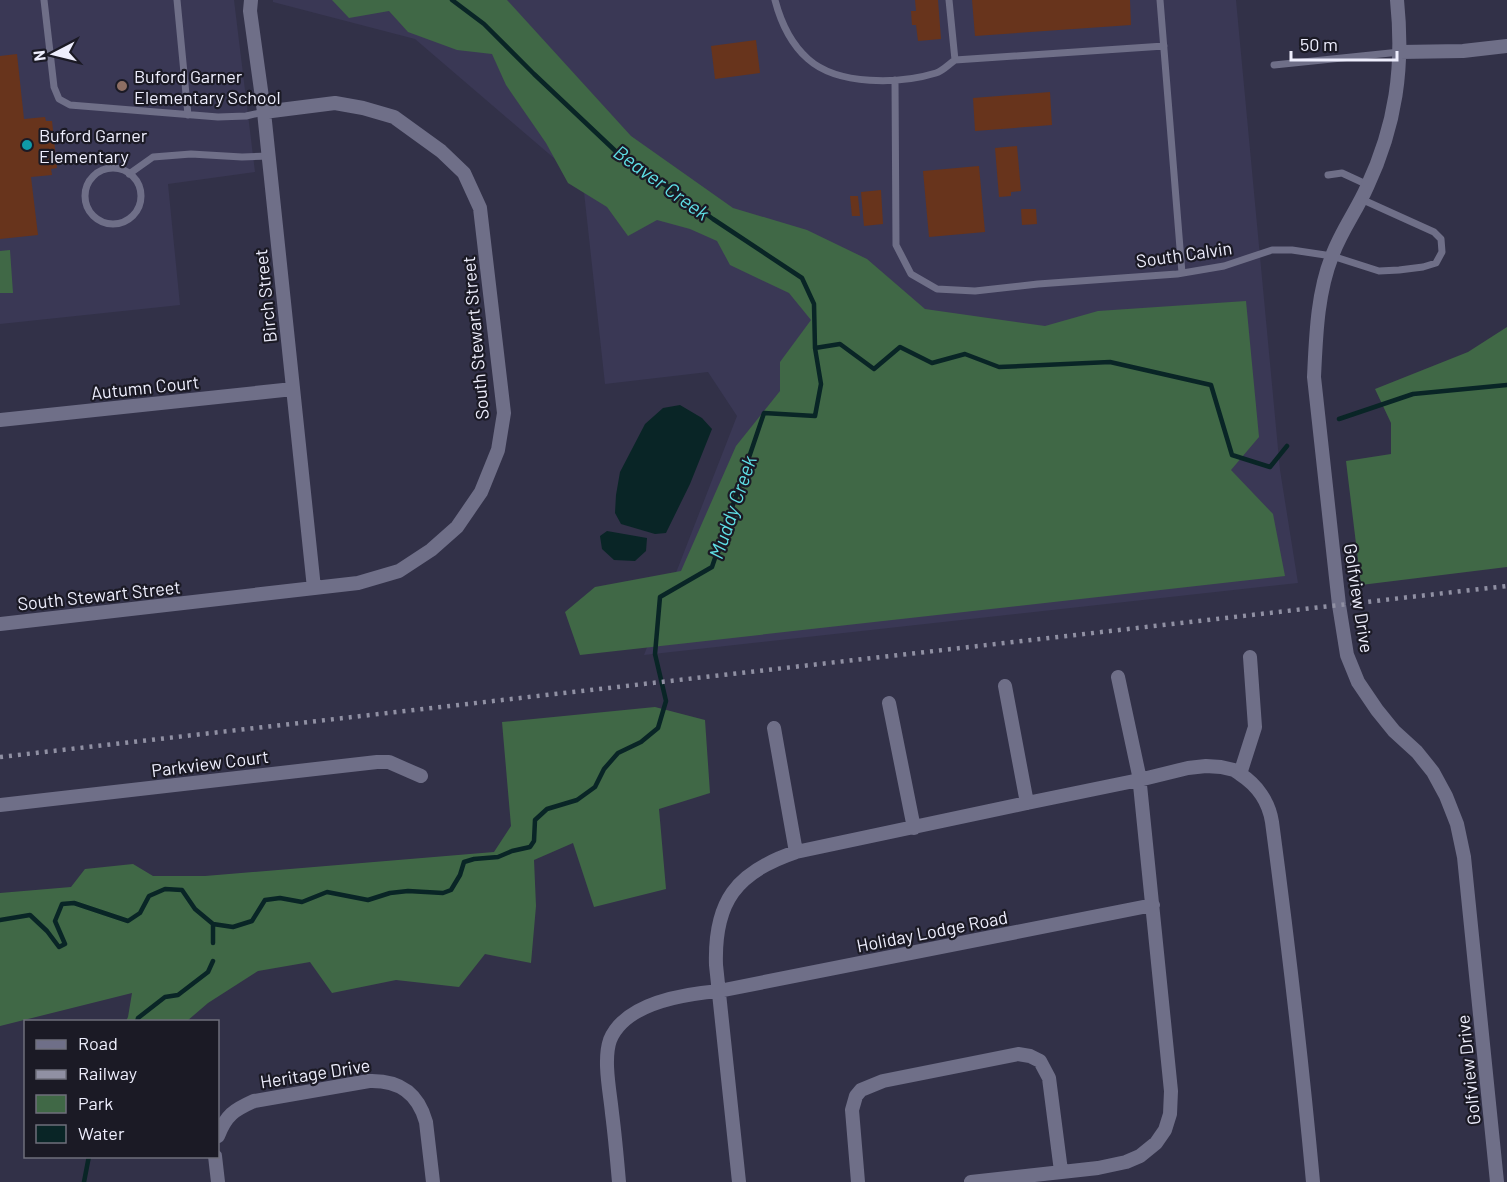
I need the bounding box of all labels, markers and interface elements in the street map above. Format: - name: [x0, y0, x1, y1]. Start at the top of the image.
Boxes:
- north arrow: [24, 24, 84, 84]
- scale bar: [1291, 24, 1398, 62]
- text: 50 m: [1300, 33, 1338, 55]
- text: N: [29, 49, 49, 62]
- place label: Buford Garner Elementary School: [134, 65, 281, 108]
- marker: Buford Garner Elementary School: [115, 79, 129, 93]
- place label: Buford Garner Elementary: [39, 124, 148, 167]
- marker: Buford Garner Elementary: [20, 138, 34, 152]
- water label: Beaver Creek: [609, 139, 715, 225]
- street label: South Calvin: [1135, 236, 1233, 272]
- street label: Birch Street: [249, 248, 281, 344]
- street label: South Stewart Street: [457, 255, 493, 421]
- street label: Autumn Court: [90, 370, 200, 404]
- water label: Muddy Creek: [703, 452, 761, 562]
- street label: Golfview Drive: [1339, 542, 1379, 654]
- street label: South Stewart Street: [16, 575, 182, 615]
- street label: Parkview Court: [150, 745, 270, 781]
- street label: Holiday Lodge Road: [854, 906, 1010, 956]
- street label: Golfview Drive: [1451, 1014, 1485, 1126]
- legend: [24, 1020, 219, 1158]
- text: Road: [78, 1032, 118, 1054]
- street label: Heritage Drive: [258, 1053, 372, 1093]
- text: Railway: [78, 1062, 137, 1084]
- text: Park: [78, 1092, 113, 1114]
- text: Water: [78, 1122, 125, 1144]

